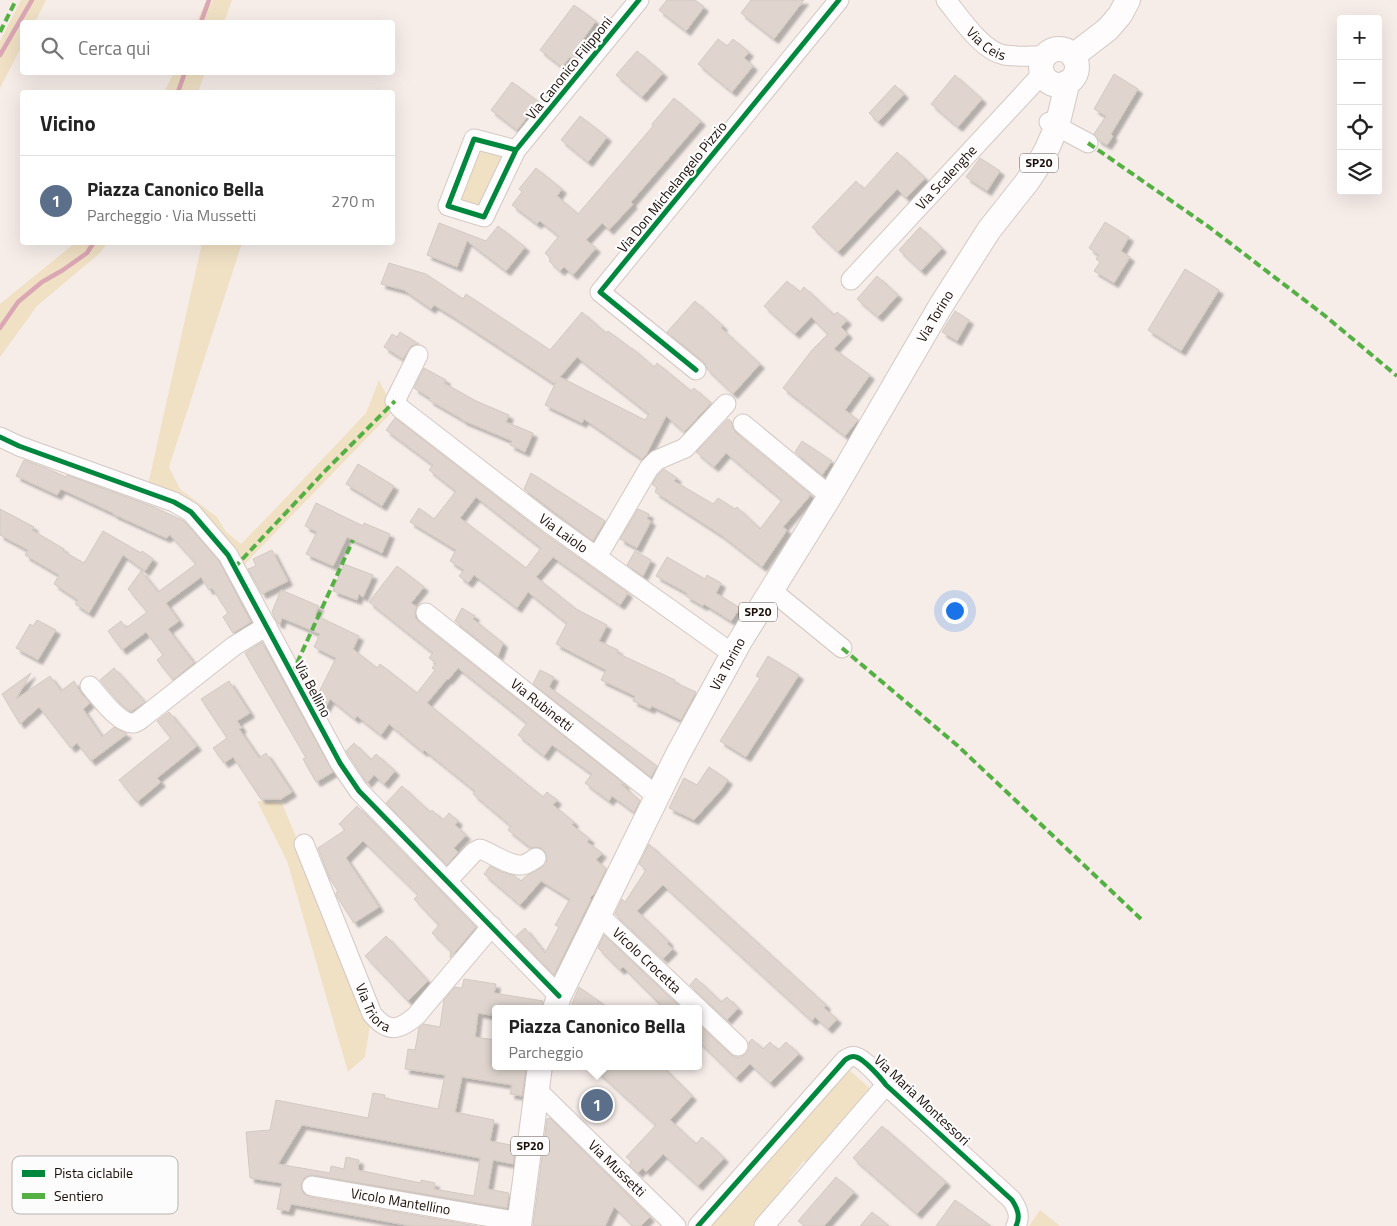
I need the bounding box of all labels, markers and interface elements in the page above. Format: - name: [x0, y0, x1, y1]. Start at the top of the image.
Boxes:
- street label: Via Canonico Filipponi: [520, 12, 617, 124]
- map controls: [1337, 15, 1382, 195]
- button: +: [1337, 15, 1382, 60]
- search box: [20, 20, 395, 75]
- street label: Via Ceis: [962, 22, 1008, 65]
- text: Cerca qui: [78, 33, 150, 62]
- icon: search: [38, 34, 66, 62]
- button: −: [1337, 60, 1382, 105]
- button: locate: [1337, 105, 1382, 150]
- text: Vicino: [40, 107, 96, 139]
- street label: Via Don Michelangelo Pizzio: [612, 116, 731, 257]
- street label: Via Scalenghe: [910, 140, 981, 214]
- button: layers: [1337, 150, 1382, 195]
- road number: SP20: [1020, 154, 1058, 172]
- text: Piazza Canonico Bella: [87, 174, 264, 203]
- text: 1: [52, 189, 60, 213]
- text: 270 m: [331, 189, 375, 213]
- text: Parcheggio · Via Mussetti: [87, 203, 256, 227]
- street label: Via Torino: [911, 286, 958, 346]
- street label: Via Laiolo: [535, 508, 593, 558]
- your location: [942, 598, 968, 624]
- road number: SP20: [739, 602, 777, 622]
- street label: Via Torino: [704, 633, 750, 694]
- street label: Via Bellino: [290, 657, 337, 721]
- street label: Via Rubinetti: [506, 673, 578, 736]
- street label: Vicolo Crocetta: [608, 922, 687, 998]
- street label: Via Triora: [351, 980, 394, 1037]
- popup: [492, 1005, 702, 1070]
- text: Piazza Canonico Bella: [509, 1011, 685, 1040]
- text: Parcheggio: [509, 1040, 583, 1064]
- street label: Via Maria Montessori: [869, 1049, 975, 1150]
- pin: 1: [581, 1086, 613, 1124]
- street label: Via Mussetti: [584, 1135, 651, 1201]
- road number: SP20: [511, 1136, 549, 1156]
- legend: [12, 1156, 178, 1214]
- text: Pista ciclabile: [54, 1162, 133, 1183]
- street label: Vicolo Mantellino: [349, 1182, 452, 1220]
- text: Sentiero: [54, 1185, 103, 1206]

